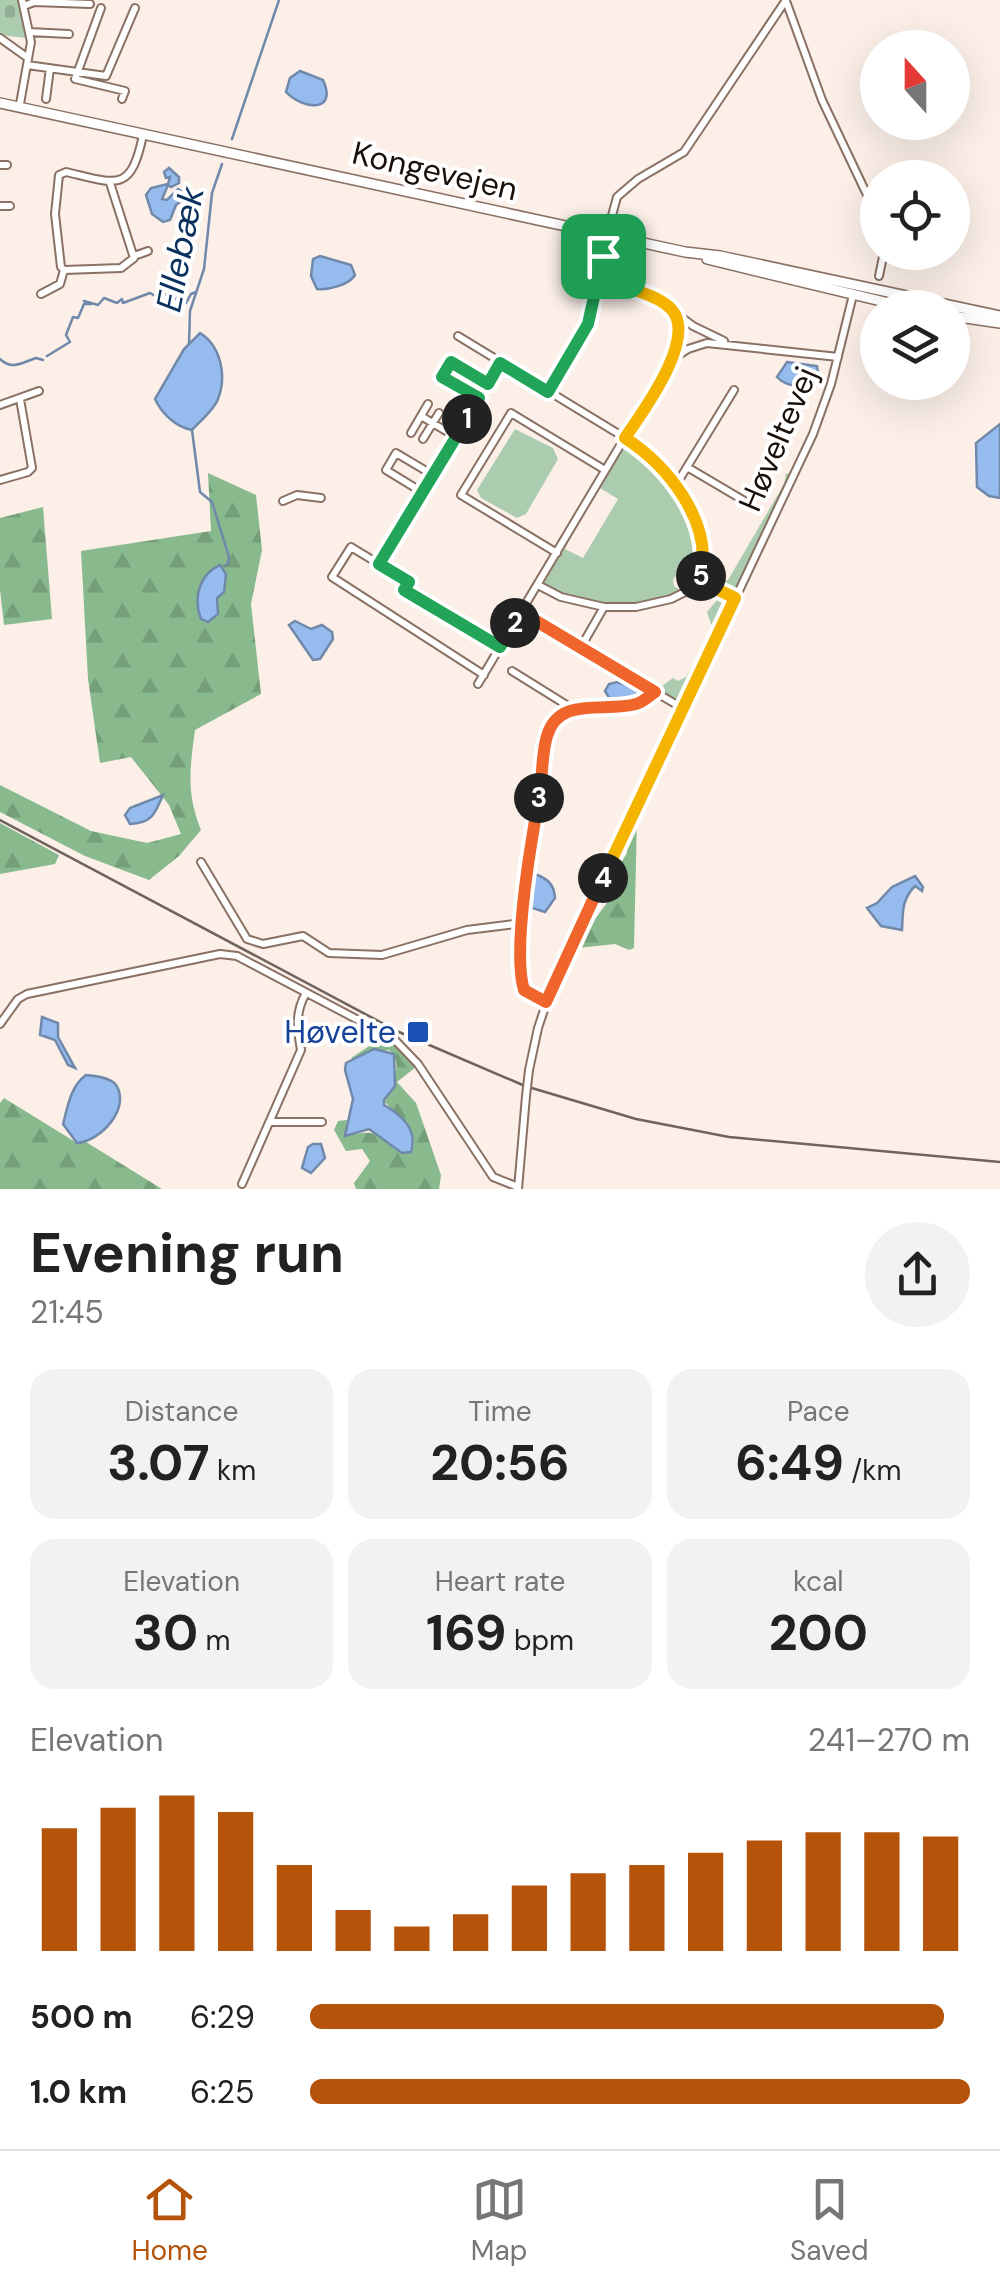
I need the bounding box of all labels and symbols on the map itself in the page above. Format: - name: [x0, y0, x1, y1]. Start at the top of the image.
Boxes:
- north arrow: [860, 30, 970, 140]
- street label: Kongevejen: [348, 132, 522, 210]
- water label: Ellebæk: [145, 182, 215, 316]
- pin: [561, 214, 646, 299]
- street label: Høveltevej: [729, 360, 827, 518]
- pin: 1: [442, 394, 492, 444]
- pin: 5: [676, 551, 726, 601]
- pin: 2: [490, 598, 540, 648]
- pin: 3: [514, 773, 564, 823]
- pin: 4: [578, 853, 628, 903]
- place label: Høvelte: [284, 1011, 396, 1053]
- marker: Høvelte: [405, 1019, 431, 1045]

